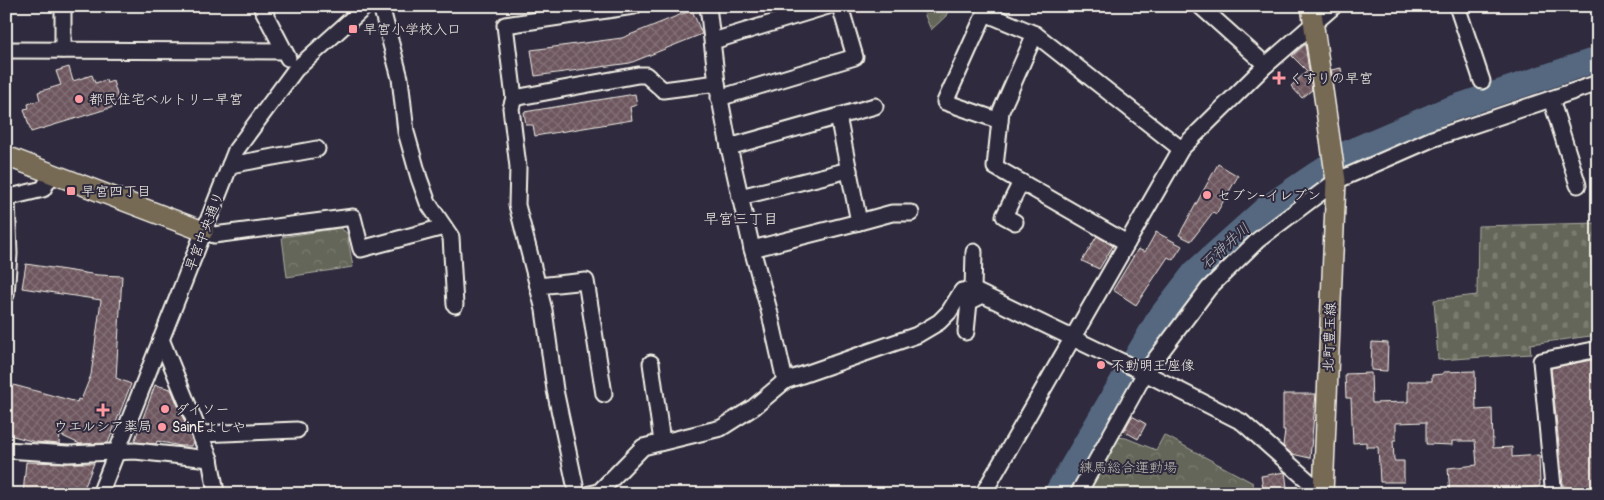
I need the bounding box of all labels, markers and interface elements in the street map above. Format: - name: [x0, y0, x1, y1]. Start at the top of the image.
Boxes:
- place label: 早宮小学校入口: [363, 21, 461, 38]
- marker: 早宮小学校入口: [347, 23, 359, 35]
- place label: くすりの早宮: [1289, 70, 1373, 87]
- marker: くすりの早宮: [1273, 72, 1285, 84]
- place label: 都民住宅ベルトリー早宮: [89, 91, 243, 108]
- marker: 都民住宅ベルトリー早宮: [73, 93, 85, 105]
- place label: 早宮四丁目: [81, 183, 151, 200]
- marker: 早宮四丁目: [65, 185, 77, 197]
- place label: セブン-イレブン: [1217, 187, 1321, 204]
- street label: 早宮中央通り: [181, 189, 227, 273]
- marker: セブン-イレブン: [1201, 189, 1213, 201]
- district label: 早宮三丁目: [703, 210, 779, 229]
- water label: 石神井川: [1197, 219, 1254, 274]
- street label: 北町豊玉線: [1320, 302, 1339, 372]
- place label: 不動明王座像: [1111, 357, 1195, 374]
- marker: 不動明王座像: [1095, 359, 1107, 371]
- place label: ダイソー: [175, 401, 230, 418]
- marker: ダイソー: [159, 403, 171, 415]
- marker: ウエルシア薬局: [97, 404, 109, 416]
- place label: ウエルシア薬局: [54, 418, 152, 435]
- place label: SainEよしや: [172, 419, 246, 436]
- marker: SainEよしや: [156, 421, 168, 433]
- park label: 練馬総合運動場: [1079, 459, 1177, 476]

